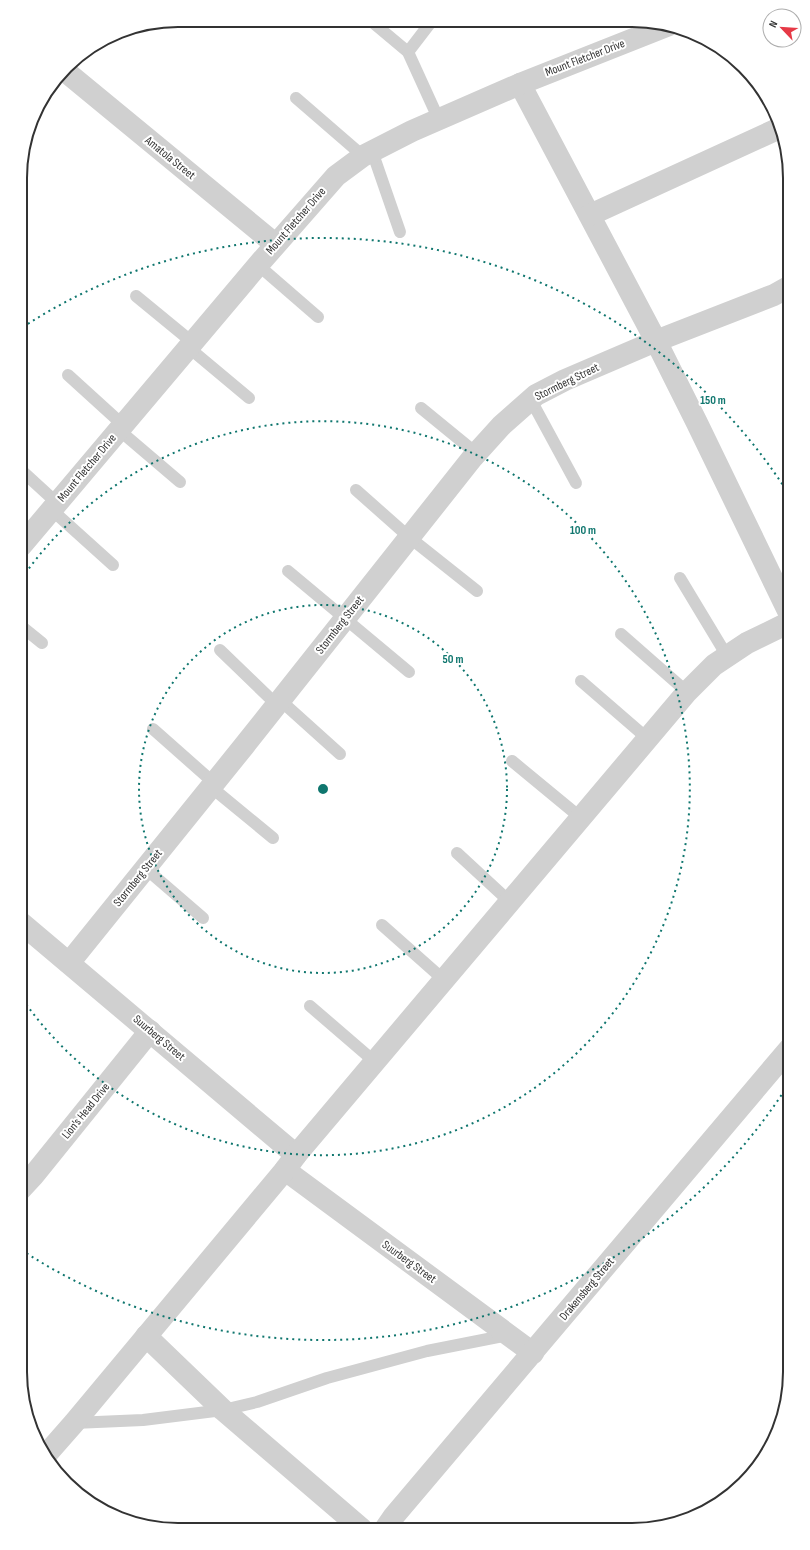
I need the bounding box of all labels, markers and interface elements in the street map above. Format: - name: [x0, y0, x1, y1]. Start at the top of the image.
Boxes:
- north arrow: [762, 8, 802, 48]
- text: N: [766, 18, 781, 29]
- street label: Mount Fletcher Drive: [543, 36, 627, 80]
- street label: Amatola Street: [141, 133, 198, 183]
- street label: Mount Fletcher Drive: [263, 184, 329, 258]
- street label: Stormberg Street: [532, 360, 602, 404]
- text: 150 m: [700, 393, 726, 408]
- street label: Mount Fletcher Drive: [54, 431, 120, 505]
- text: 100 m: [570, 523, 596, 538]
- street label: Stormberg Street: [313, 593, 368, 657]
- text: 50 m: [443, 652, 463, 667]
- centre of rings: [316, 782, 330, 796]
- street label: Stormberg Street: [110, 846, 166, 910]
- street label: Suurberg Street: [130, 1012, 188, 1064]
- street label: Lion's Head Drive: [59, 1080, 113, 1142]
- street label: Suurberg Street: [379, 1237, 439, 1287]
- street label: Drakensberg Street: [556, 1254, 618, 1323]

